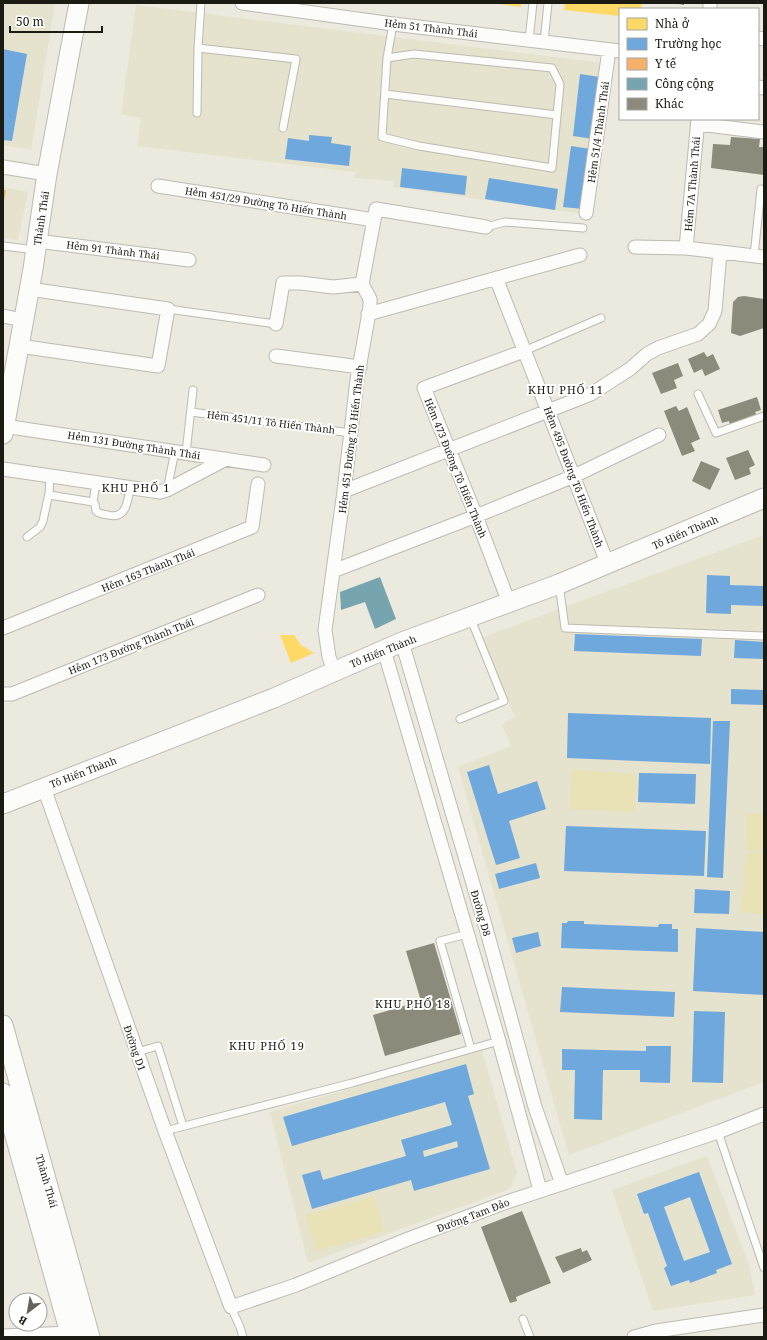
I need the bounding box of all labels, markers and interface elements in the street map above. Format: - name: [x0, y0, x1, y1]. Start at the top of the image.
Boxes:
- scale bar: [10, 8, 102, 34]
- legend: [619, 8, 759, 120]
- text: 50 m: [16, 13, 44, 30]
- street label: Hẻm 51 Thành Thái: [384, 15, 479, 41]
- text: Nhà ở: [655, 15, 690, 32]
- text: Trường học: [655, 35, 722, 52]
- text: Y tế: [654, 55, 677, 72]
- text: Công cộng: [655, 75, 714, 92]
- street label: Hẻm 51/4 Thành Thái: [584, 80, 612, 184]
- text: Khác: [655, 95, 684, 112]
- street label: Hẻm 7A Thành Thái: [681, 135, 703, 232]
- street label: Hẻm 451/29 Đường Tô Hiến Thành: [184, 183, 349, 223]
- street label: Thành Thái: [30, 189, 52, 246]
- street label: Hẻm 91 Thành Thái: [66, 237, 161, 263]
- street label: Hẻm 451 Đường Tô Hiến Thành: [335, 363, 367, 514]
- district label: KHU PHỐ 11: [528, 382, 604, 397]
- street label: Hẻm 473 Đường Tô Hiến Thành: [421, 396, 491, 541]
- street label: Hẻm 495 Đường Tô Hiến Thành: [541, 405, 608, 550]
- street label: Hẻm 451/11 Tô Hiến Thành: [206, 407, 337, 437]
- street label: Hẻm 131 Đường Thành Thái: [67, 428, 202, 463]
- district label: KHU PHỐ 1: [102, 480, 170, 495]
- street label: Tô Hiến Thành: [650, 512, 721, 552]
- street label: Hẻm 163 Thành Thái: [99, 545, 197, 595]
- street label: Hẻm 173 Đường Thành Thái: [66, 614, 197, 678]
- street label: Tô Hiến Thành: [348, 631, 419, 671]
- street label: Tô Hiến Thành: [48, 753, 119, 791]
- street label: Đường D8: [468, 888, 494, 938]
- district label: KHU PHỐ 18: [375, 996, 451, 1011]
- street label: Đường D1: [121, 1023, 149, 1073]
- district label: KHU PHỐ 19: [229, 1038, 305, 1053]
- street label: Thành Thái: [33, 1153, 62, 1210]
- street label: Đường Tam Đảo: [435, 1195, 512, 1235]
- north arrow: [8, 1292, 48, 1332]
- text: B: [16, 1313, 30, 1329]

